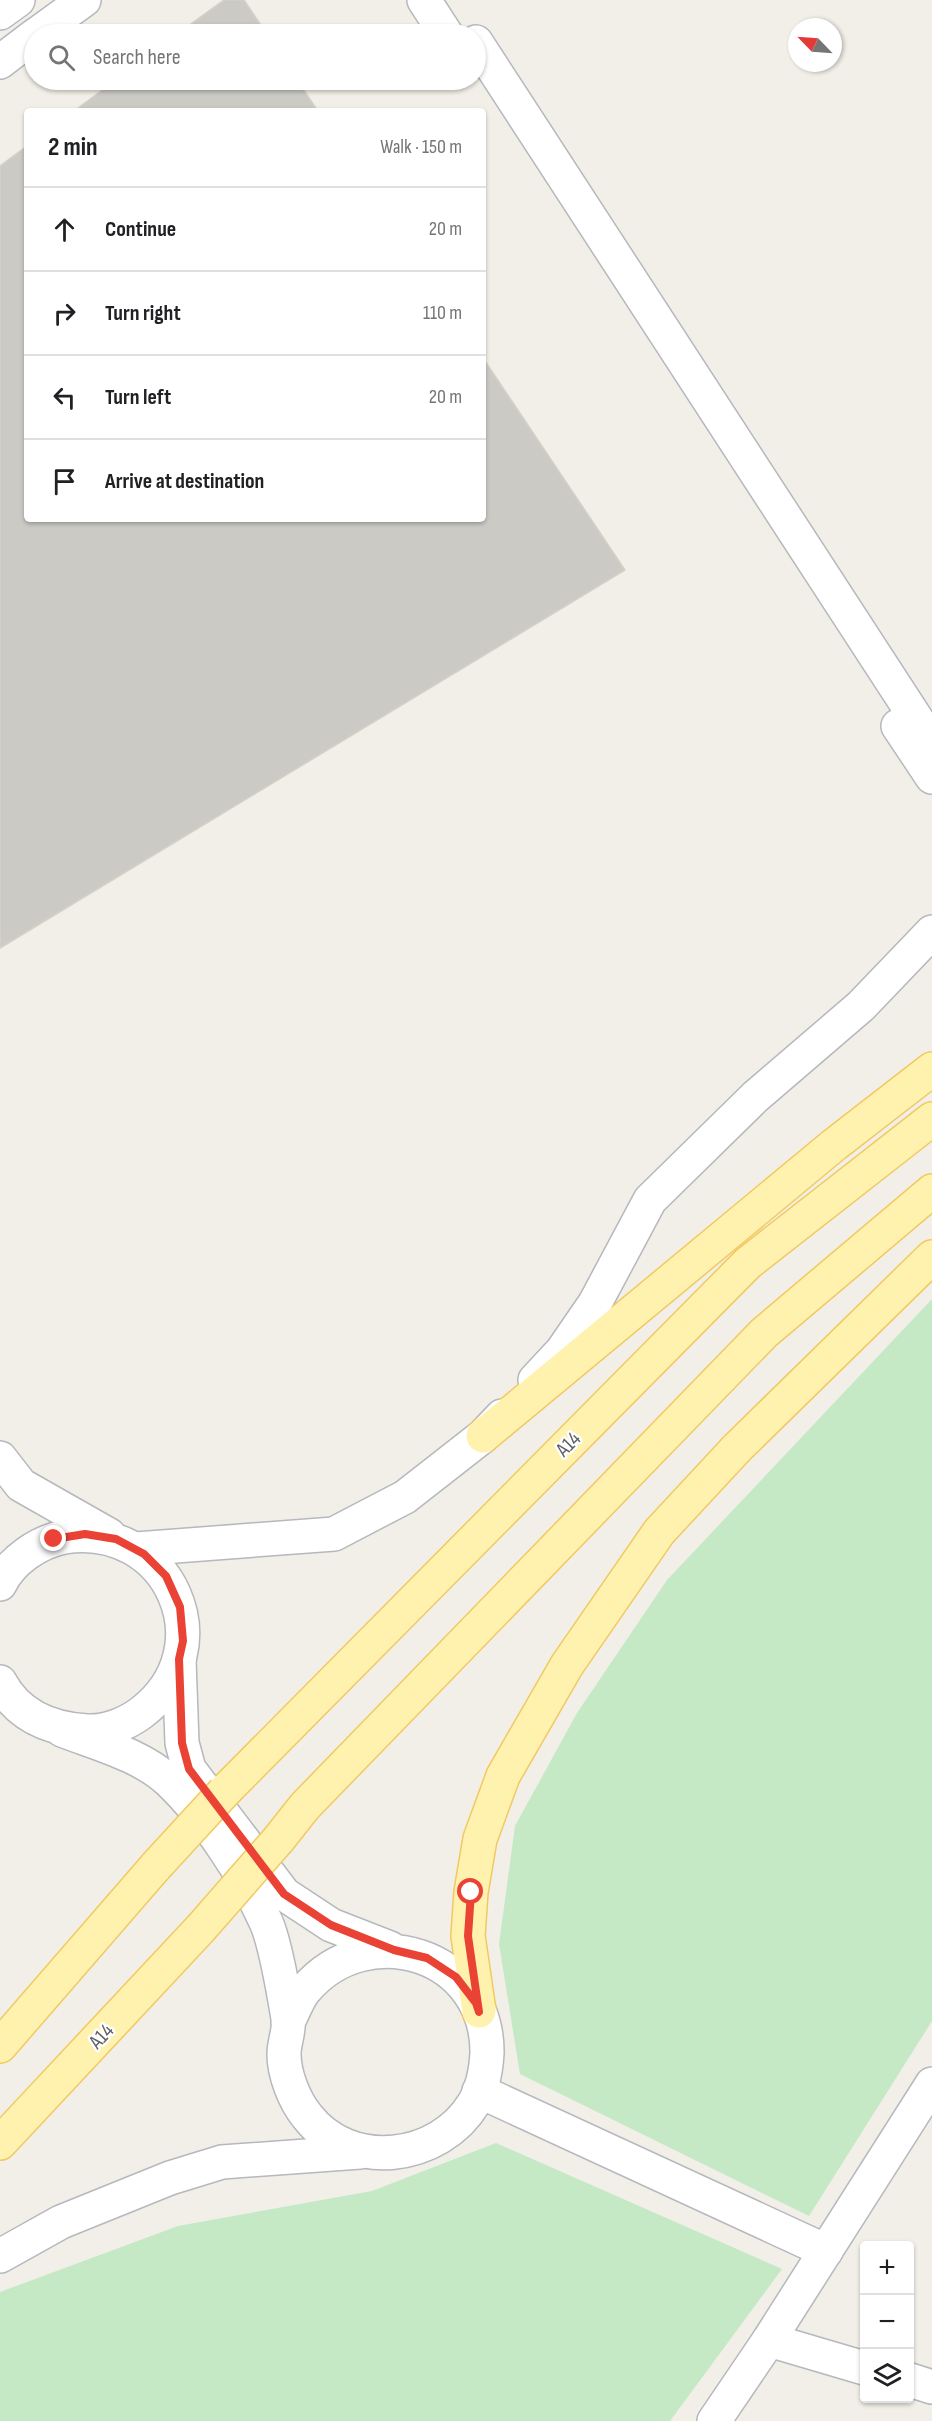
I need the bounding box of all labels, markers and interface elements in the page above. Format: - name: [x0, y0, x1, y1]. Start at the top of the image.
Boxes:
- north arrow: [788, 18, 842, 72]
- search box: [24, 24, 486, 90]
- icon: search: [45, 41, 78, 74]
- text: Search here: [93, 44, 180, 71]
- text: 2 min: [48, 132, 98, 163]
- text: Walk · 150 m: [380, 135, 462, 159]
- icon: ahead: [48, 213, 81, 246]
- text: Continue: [105, 216, 176, 243]
- text: 20 m: [429, 217, 462, 241]
- icon: right: [48, 297, 81, 330]
- text: Turn right: [105, 300, 181, 327]
- text: 110 m: [423, 301, 462, 325]
- icon: left: [48, 381, 81, 414]
- text: Turn left: [105, 384, 171, 411]
- text: 20 m: [429, 385, 462, 409]
- icon: arrive: [48, 465, 81, 498]
- text: Arrive at destination: [105, 468, 264, 495]
- street label: A14: [550, 1427, 586, 1463]
- route end: [40, 1525, 66, 1551]
- route start: [457, 1878, 483, 1904]
- street label: A14: [83, 2019, 119, 2055]
- map controls: [860, 2241, 914, 2403]
- button: +: [860, 2241, 914, 2295]
- button: −: [860, 2295, 914, 2349]
- button: layers: [860, 2349, 914, 2403]

